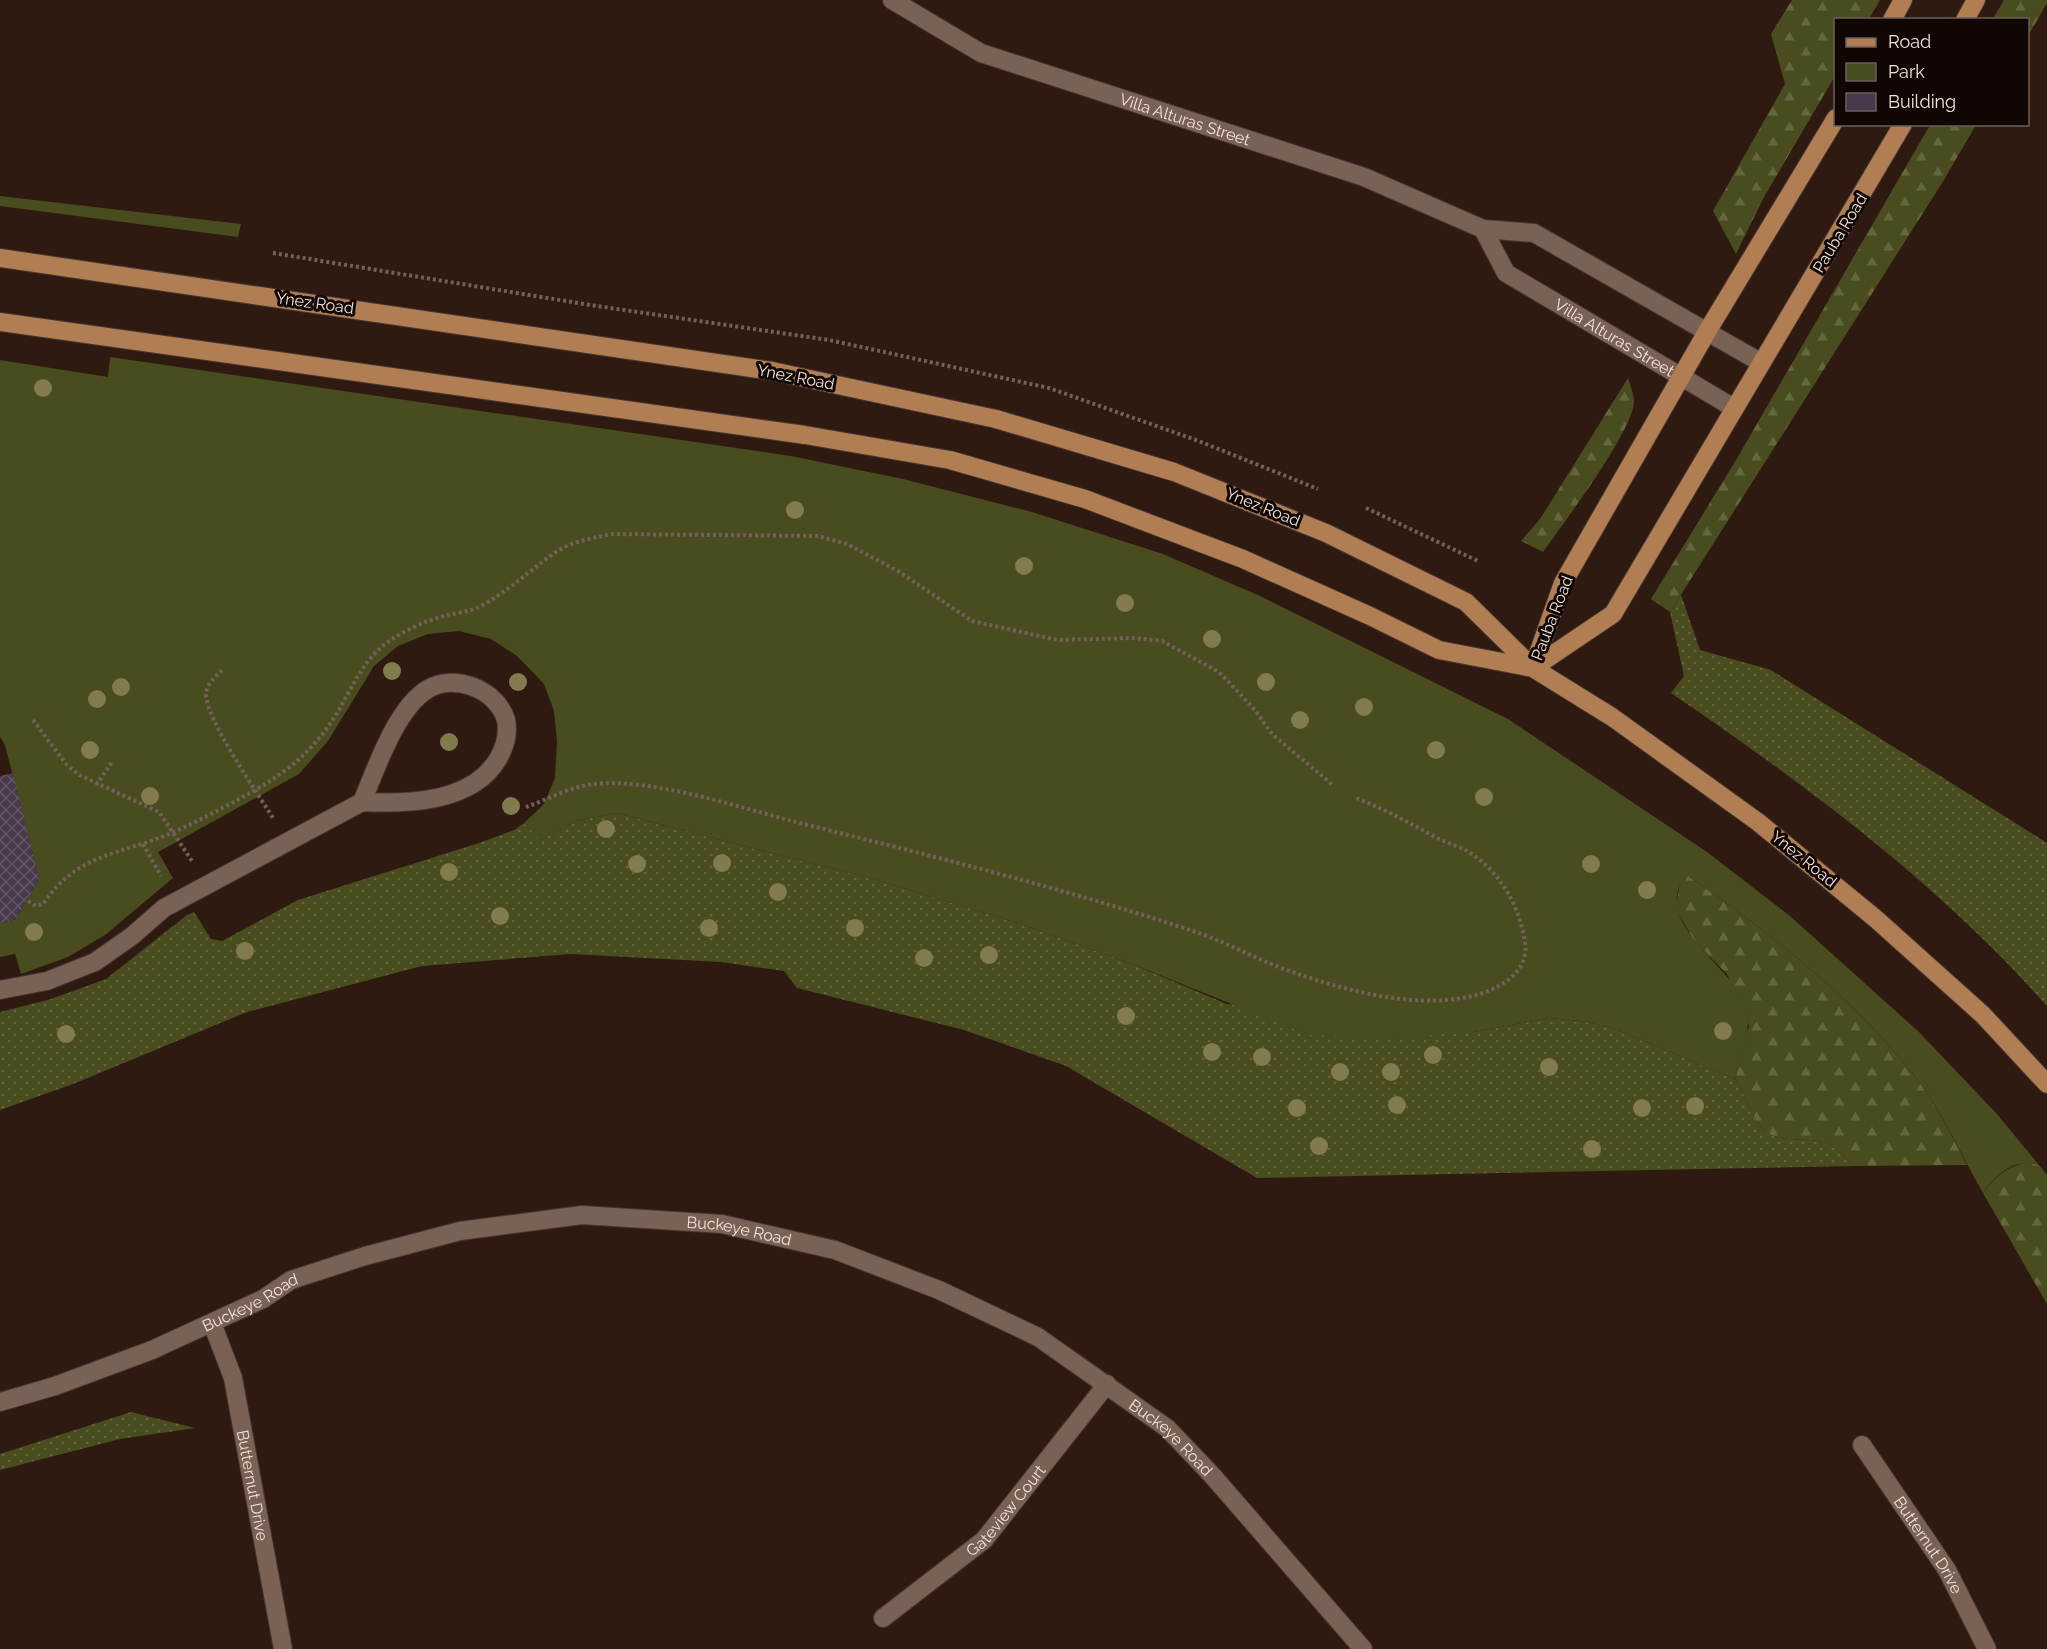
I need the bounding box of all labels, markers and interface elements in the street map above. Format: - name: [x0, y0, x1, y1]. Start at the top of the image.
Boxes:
- legend: [1834, 18, 2029, 126]
- text: Road: [1888, 31, 1931, 52]
- text: Park: [1888, 61, 1925, 82]
- street label: Villa Alturas Street: [1117, 89, 1253, 149]
- text: Building: [1888, 91, 1956, 112]
- street label: Pauba Road: [1809, 190, 1871, 276]
- street label: Ynez Road: [275, 288, 355, 318]
- street label: Villa Alturas Street: [1551, 295, 1679, 381]
- street label: Ynez Road: [756, 360, 836, 394]
- street label: Ynez Road: [1223, 484, 1303, 530]
- street label: Pauba Road: [1527, 573, 1577, 663]
- street label: Ynez Road: [1768, 827, 1840, 891]
- street label: Buckeye Road: [686, 1212, 794, 1249]
- street label: Buckeye Road: [199, 1269, 300, 1335]
- street label: Buckeye Road: [1125, 1395, 1217, 1480]
- street label: Butternut Drive: [233, 1428, 272, 1542]
- street label: Gateview Court: [962, 1461, 1049, 1560]
- street label: Butternut Drive: [1890, 1492, 1967, 1597]

